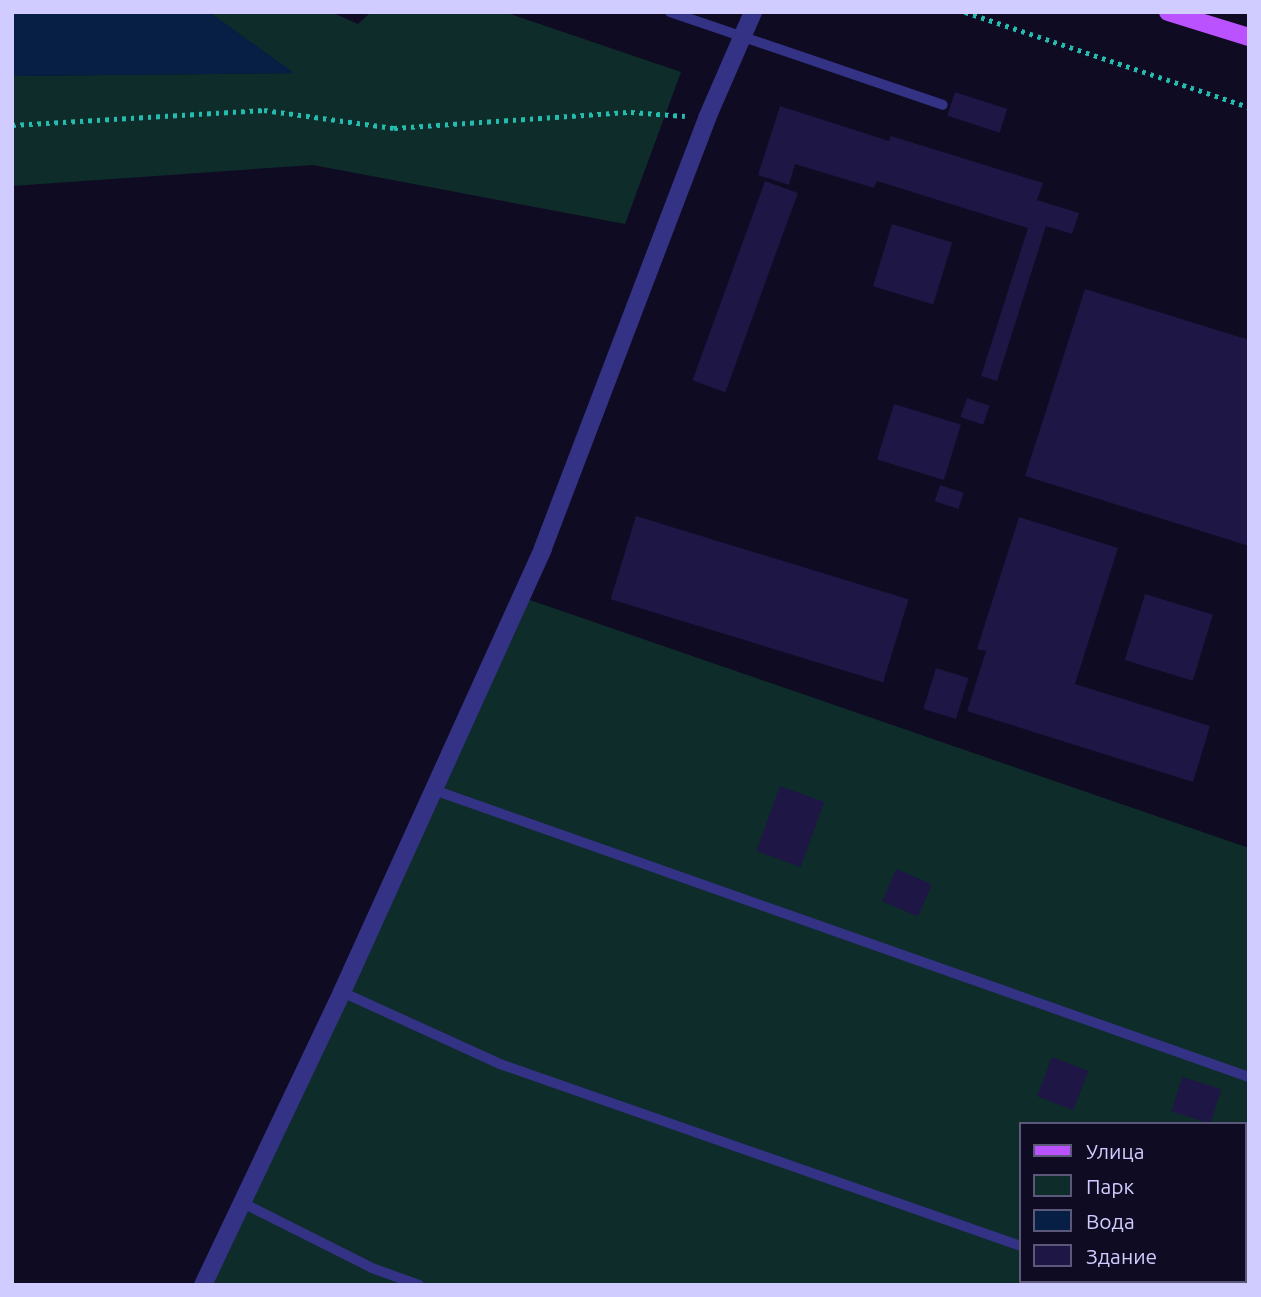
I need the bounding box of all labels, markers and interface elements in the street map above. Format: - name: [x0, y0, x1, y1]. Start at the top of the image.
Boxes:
- legend: [1020, 1122, 1247, 1283]
- text: Улица: [1086, 1139, 1144, 1163]
- text: Парк: [1086, 1174, 1134, 1198]
- text: Вода: [1086, 1209, 1135, 1233]
- text: Здание: [1086, 1244, 1157, 1268]

